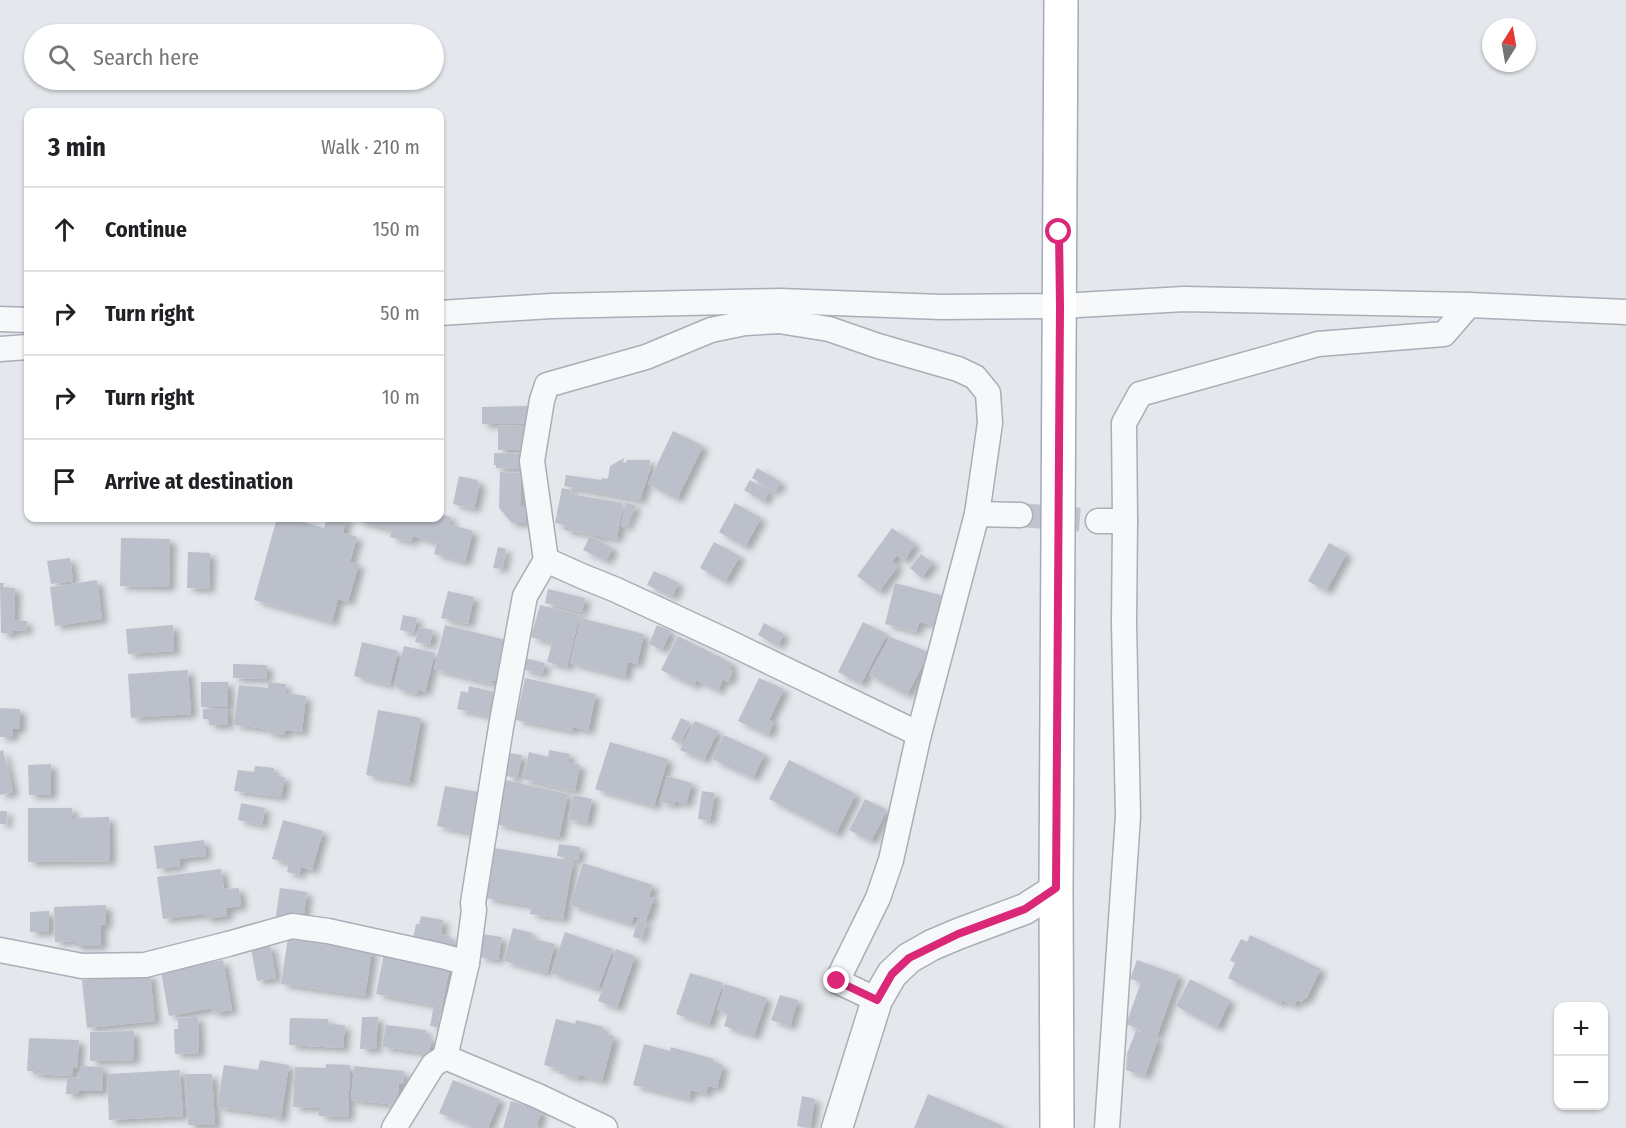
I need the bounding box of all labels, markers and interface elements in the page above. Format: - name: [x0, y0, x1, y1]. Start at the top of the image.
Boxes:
- north arrow: [1482, 18, 1536, 72]
- search box: [24, 24, 444, 90]
- icon: search: [45, 41, 78, 74]
- text: Search here: [93, 44, 199, 71]
- text: 3 min: [48, 132, 106, 163]
- text: Walk · 210 m: [321, 135, 420, 159]
- icon: ahead: [48, 213, 81, 246]
- text: Continue: [105, 216, 187, 243]
- text: 150 m: [373, 217, 420, 241]
- route start: [1045, 218, 1071, 244]
- icon: right: [48, 297, 81, 330]
- text: Turn right: [105, 300, 194, 327]
- text: 50 m: [380, 301, 420, 325]
- icon: right: [48, 381, 81, 414]
- text: Turn right: [105, 384, 194, 411]
- text: 10 m: [382, 385, 420, 409]
- icon: arrive: [48, 465, 81, 498]
- text: Arrive at destination: [105, 468, 293, 495]
- route end: [823, 967, 849, 993]
- map controls: [1554, 1002, 1608, 1110]
- button: +: [1554, 1002, 1608, 1056]
- button: −: [1554, 1056, 1608, 1110]

